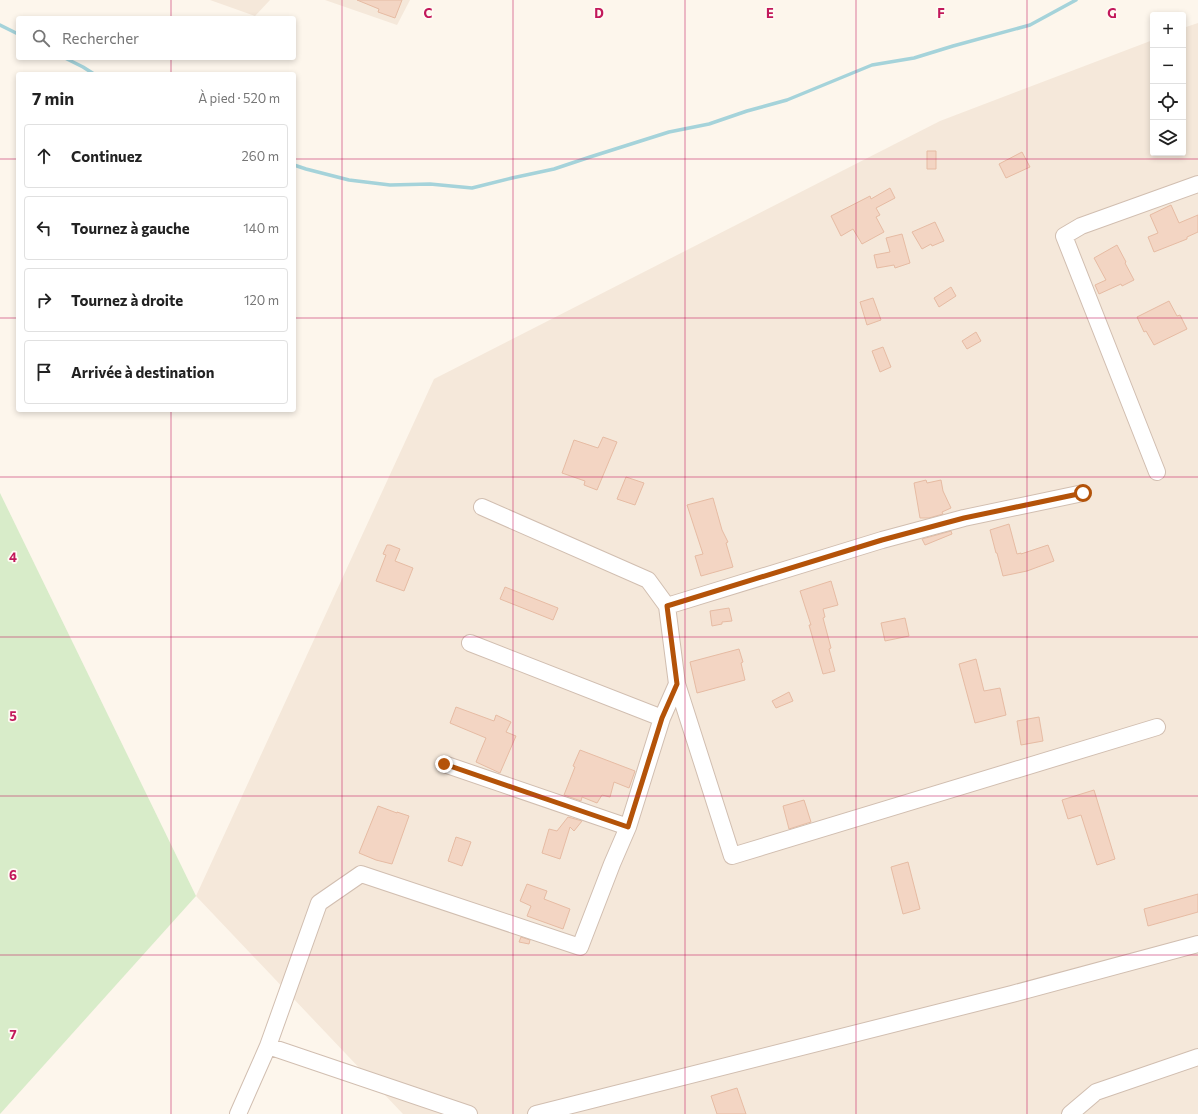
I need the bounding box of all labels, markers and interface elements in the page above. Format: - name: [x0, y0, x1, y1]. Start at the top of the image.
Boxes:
- text: C: [424, 5, 433, 21]
- text: D: [594, 5, 604, 21]
- text: E: [766, 5, 774, 21]
- text: F: [937, 5, 945, 21]
- text: G: [1107, 5, 1117, 21]
- map controls: [1150, 12, 1186, 156]
- button: +: [1150, 12, 1186, 48]
- search box: [16, 16, 296, 60]
- icon: search: [30, 27, 52, 49]
- text: Rechercher: [62, 29, 139, 47]
- button: −: [1150, 48, 1186, 84]
- button: locate: [1150, 84, 1186, 120]
- text: 7 min: [32, 88, 74, 109]
- text: À pied · 520 m: [198, 90, 280, 106]
- button: layers: [1150, 120, 1186, 156]
- icon: ahead: [33, 145, 55, 167]
- text: Continuez: [71, 147, 142, 165]
- text: 260 m: [242, 148, 279, 164]
- icon: left: [33, 217, 55, 239]
- text: Tournez à gauche: [71, 219, 190, 237]
- text: 140 m: [243, 220, 279, 236]
- icon: right: [33, 289, 55, 311]
- text: Tournez à droite: [71, 291, 183, 309]
- text: 120 m: [244, 292, 279, 308]
- icon: arrive: [33, 361, 55, 383]
- text: Arrivée à destination: [71, 363, 214, 381]
- route start: [1074, 484, 1092, 502]
- text: 4: [9, 549, 17, 565]
- text: 5: [9, 708, 17, 724]
- route end: [435, 755, 453, 773]
- text: 6: [9, 867, 17, 883]
- text: 7: [9, 1026, 17, 1042]

